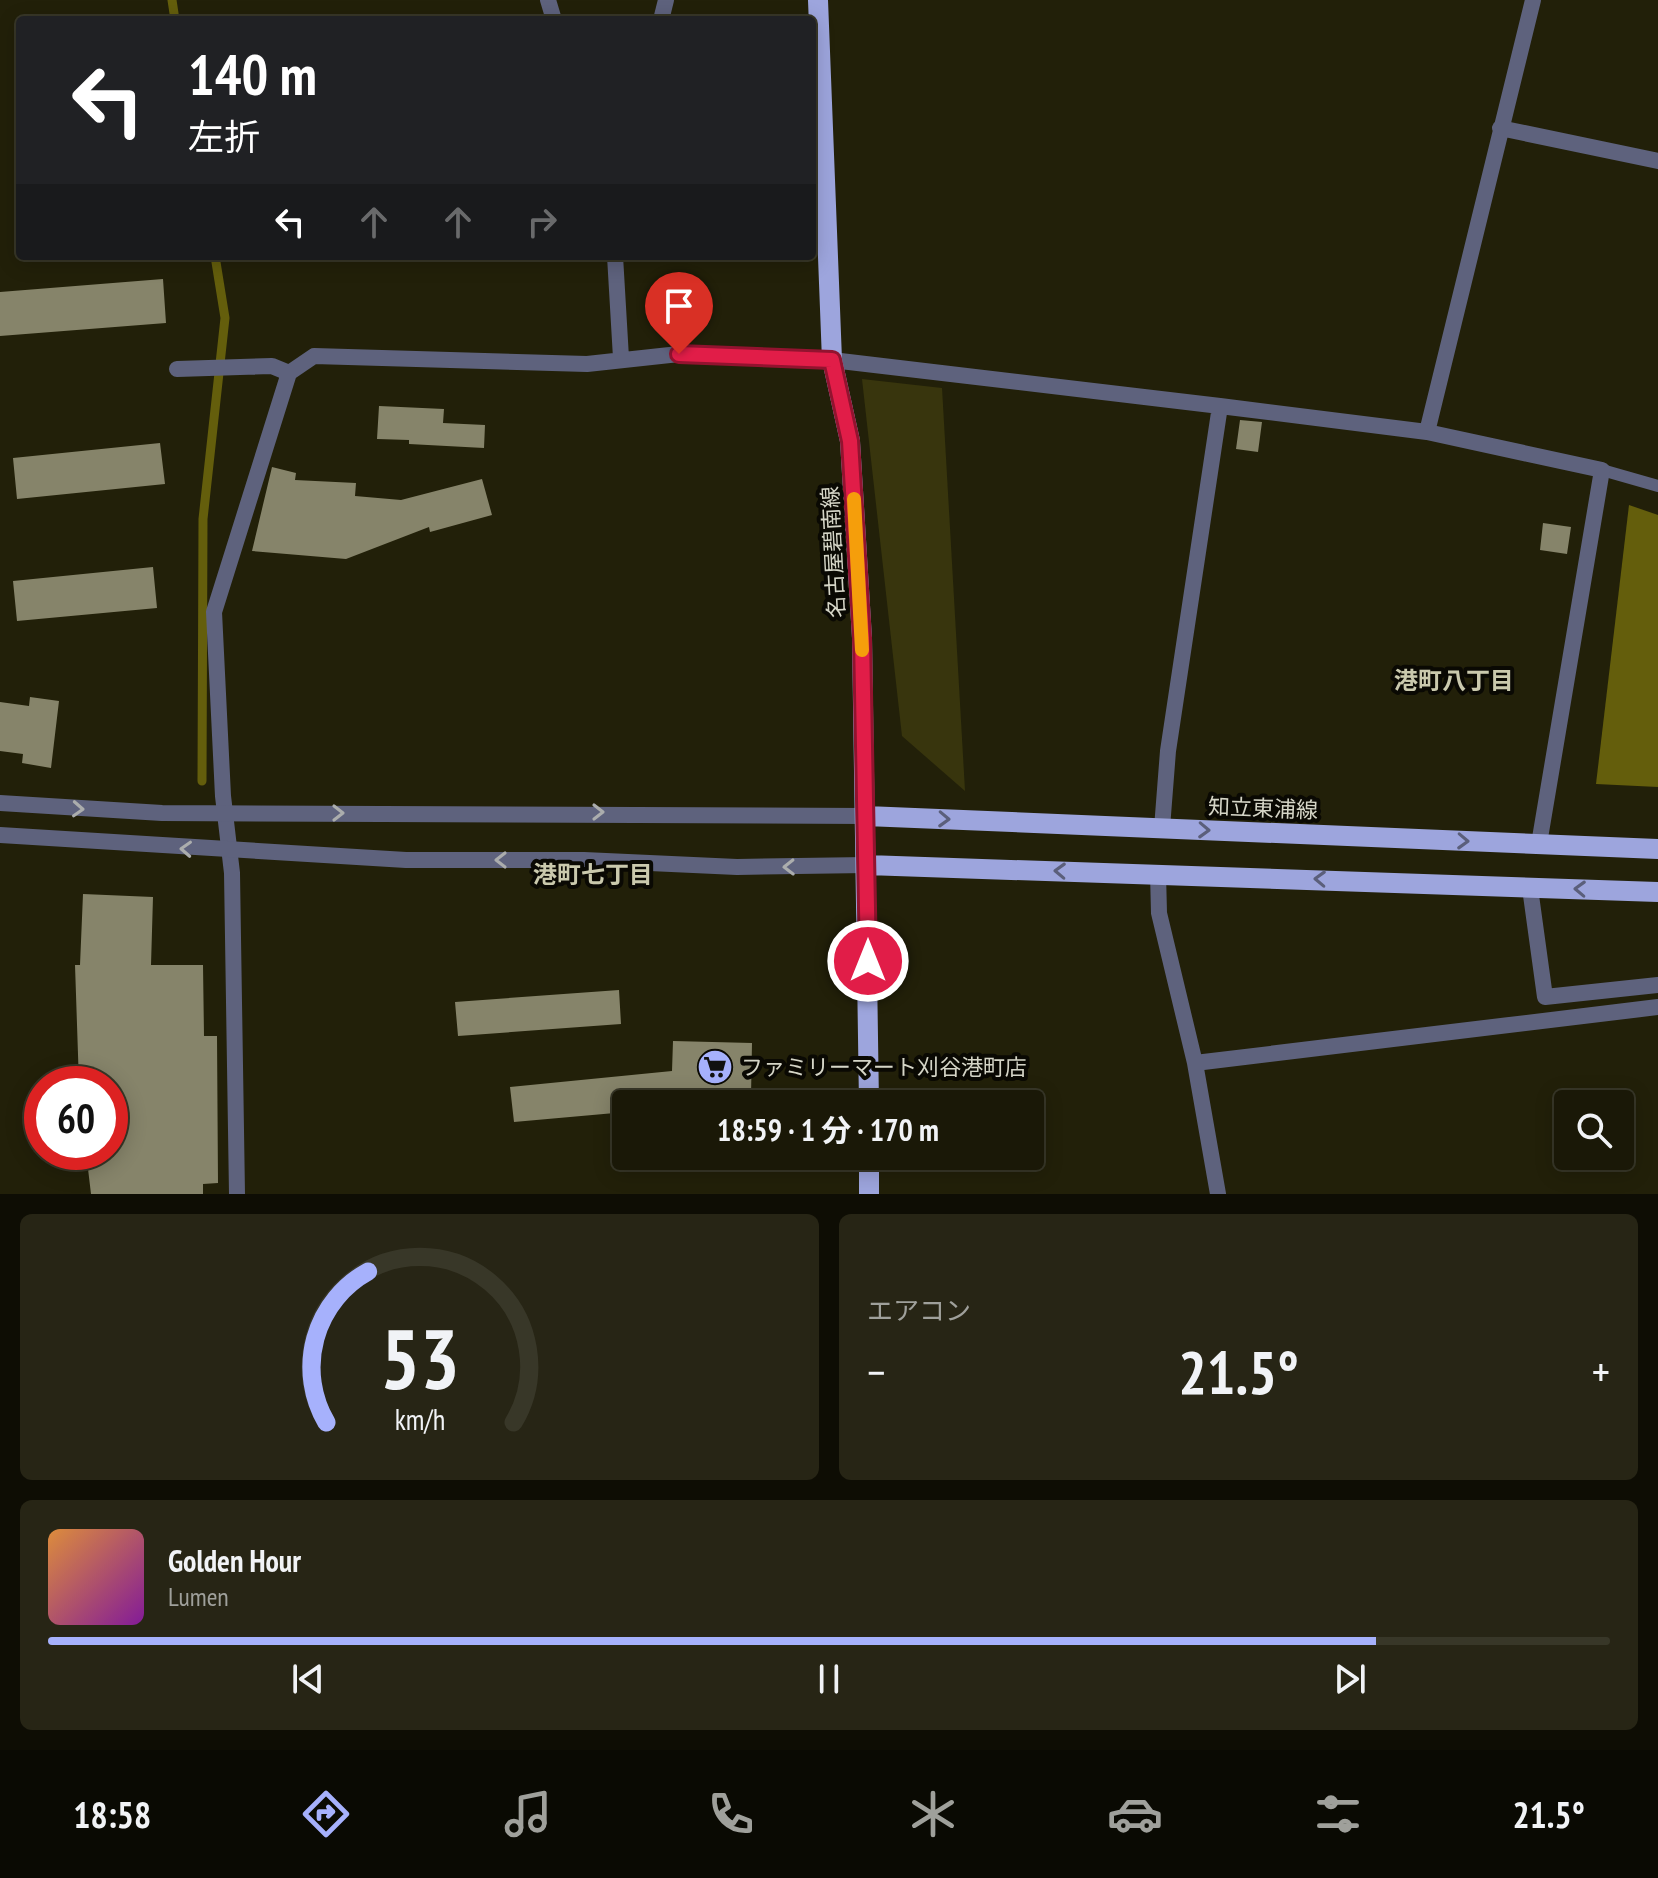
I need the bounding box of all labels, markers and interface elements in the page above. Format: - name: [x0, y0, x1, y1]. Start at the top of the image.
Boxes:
- text: 140 m: [188, 38, 317, 110]
- icon: left: [56, 48, 160, 152]
- text: 左折: [188, 113, 260, 160]
- icon: left: [268, 200, 312, 244]
- icon: ahead: [352, 200, 396, 244]
- icon: ahead: [436, 200, 480, 244]
- icon: right: [520, 200, 564, 244]
- pin: [645, 272, 713, 354]
- icon: arrive: [657, 284, 701, 328]
- street label: 名古屋碧南線: [816, 485, 850, 619]
- district label: 港町八丁目: [1394, 665, 1514, 696]
- street label: 知立東浦線: [1208, 792, 1318, 824]
- one-way arrow: [72, 800, 85, 817]
- one-way arrow: [592, 803, 605, 821]
- one-way arrow: [332, 804, 345, 821]
- one-way arrow: [938, 810, 951, 827]
- one-way arrow: [1198, 821, 1211, 838]
- one-way arrow: [1457, 832, 1470, 849]
- one-way arrow: [179, 841, 192, 858]
- one-way arrow: [494, 851, 507, 869]
- one-way arrow: [782, 858, 795, 875]
- district label: 港町七丁目: [533, 859, 653, 890]
- one-way arrow: [1053, 862, 1066, 879]
- one-way arrow: [1313, 871, 1326, 888]
- one-way arrow: [1573, 881, 1586, 898]
- position arrow: [826, 919, 910, 1003]
- supermarket icon: ファミリーマート刈谷港町店: [696, 1048, 734, 1086]
- place label: ファミリーマート刈谷港町店: [741, 1053, 1027, 1081]
- speed limit sign: 60: [24, 1066, 128, 1170]
- map controls: [1554, 1090, 1634, 1170]
- button: search: [1554, 1090, 1634, 1170]
- text: 18:59 · 1 分 · 170 m: [717, 1110, 939, 1149]
- text: エアコン: [867, 1294, 971, 1327]
- text: 53: [380, 1304, 459, 1412]
- text: 21.5°: [1178, 1333, 1299, 1411]
- text: −: [867, 1343, 885, 1400]
- text: +: [1592, 1343, 1610, 1400]
- text: km/h: [394, 1401, 445, 1438]
- text: Golden Hour: [168, 1541, 301, 1580]
- text: Lumen: [168, 1580, 229, 1613]
- icon: previous: [286, 1657, 330, 1701]
- icon: pause: [807, 1657, 851, 1701]
- icon: next: [1328, 1657, 1372, 1701]
- icon: directions: [298, 1786, 354, 1842]
- icon: music: [500, 1786, 556, 1842]
- icon: phone: [703, 1786, 759, 1842]
- icon: climate: [905, 1786, 961, 1842]
- icon: car: [1107, 1786, 1163, 1842]
- icon: filters: [1310, 1786, 1366, 1842]
- text: 18:58: [73, 1791, 151, 1838]
- text: 21.5°: [1512, 1791, 1585, 1838]

